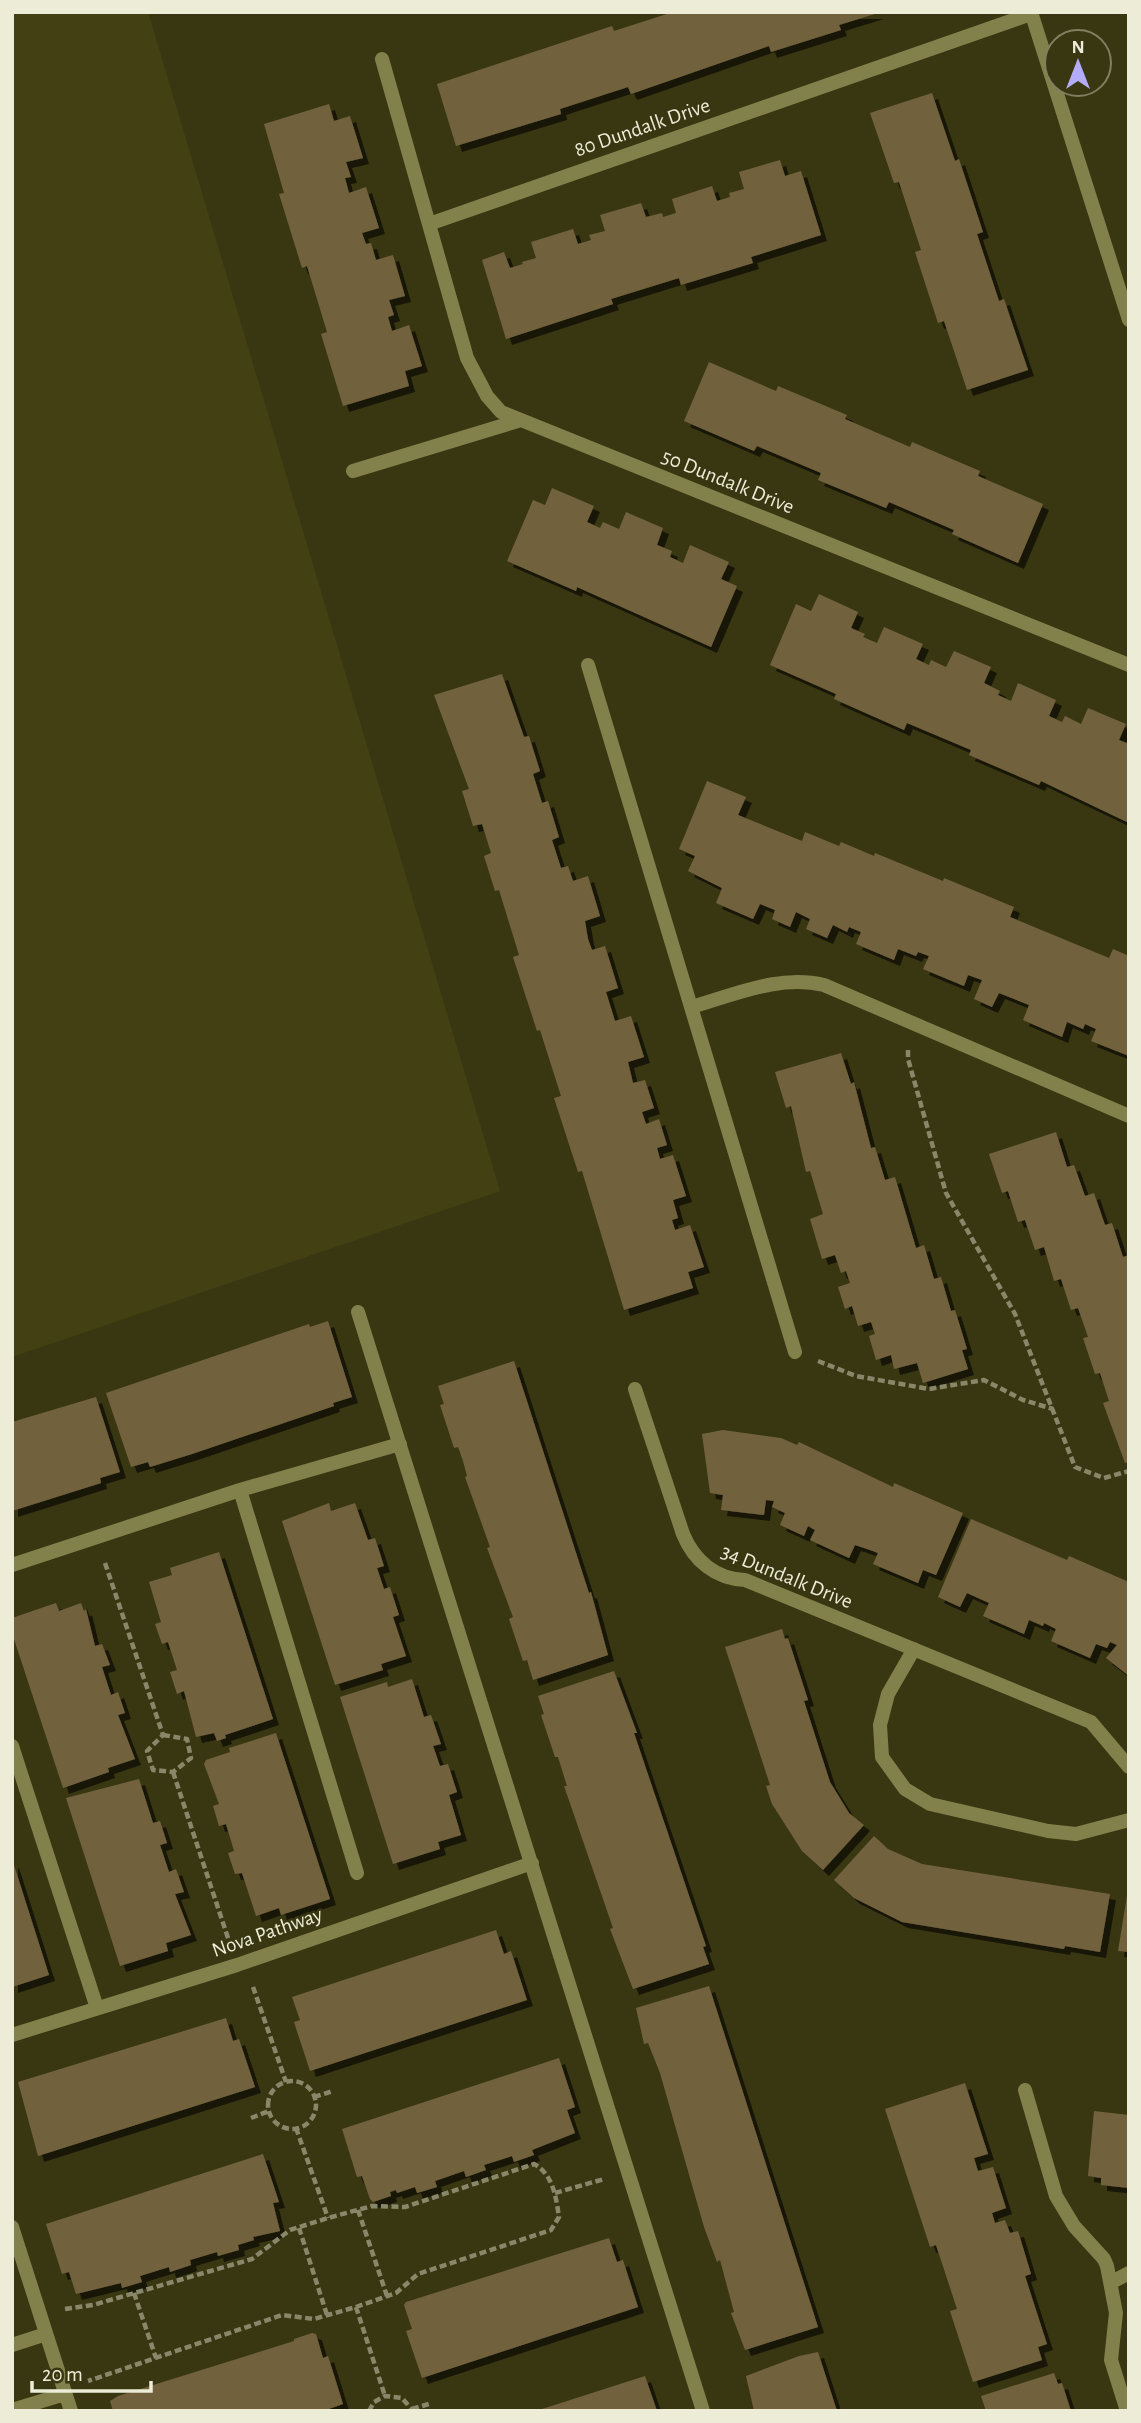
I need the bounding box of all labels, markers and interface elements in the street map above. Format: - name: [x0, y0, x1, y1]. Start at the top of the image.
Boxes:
- north arrow: [1043, 28, 1113, 98]
- text: N: [1071, 38, 1085, 57]
- street label: 80 Dundalk Drive: [572, 94, 713, 161]
- street label: 50 Dundalk Drive: [659, 445, 797, 518]
- street label: 34 Dundalk Drive: [718, 1541, 855, 1612]
- street label: Nova Pathway: [209, 1904, 325, 1961]
- scale bar: [32, 2350, 150, 2394]
- text: 20 m: [42, 2364, 83, 2385]

